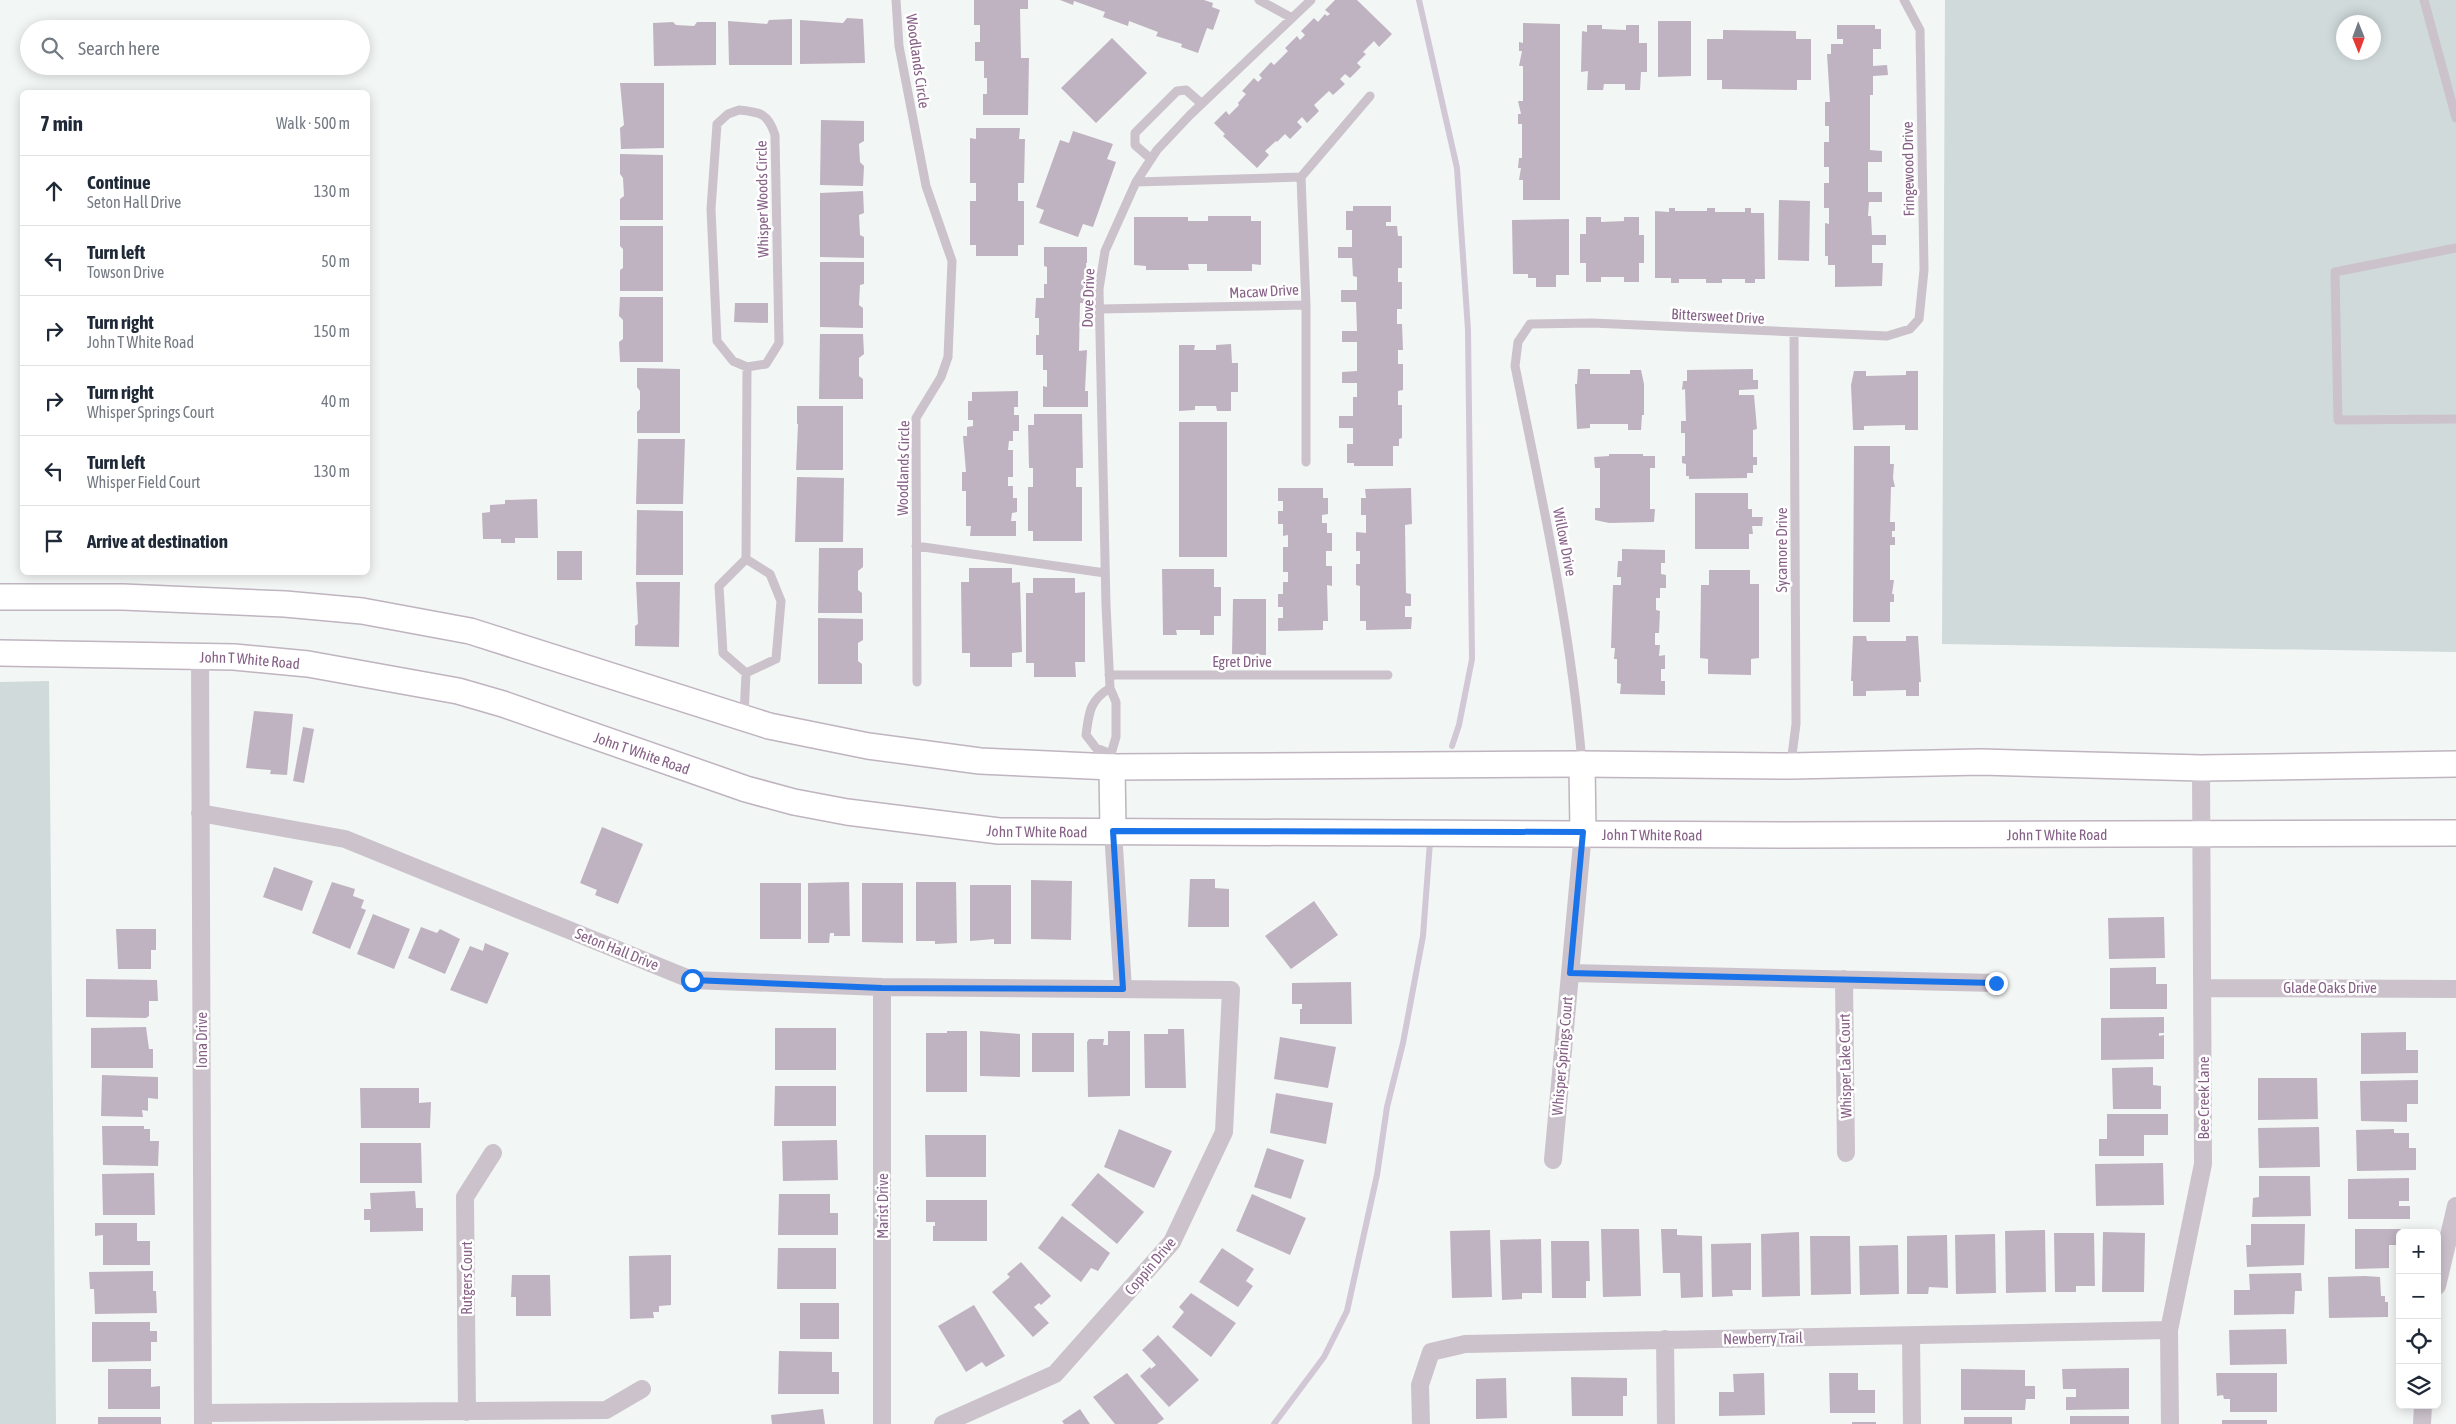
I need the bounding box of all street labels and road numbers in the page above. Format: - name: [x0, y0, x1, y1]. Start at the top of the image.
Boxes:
- street label: Woodlands Circle: [903, 13, 933, 109]
- street label: Fringewood Drive: [1899, 121, 1917, 217]
- street label: Whisper Woods Circle: [752, 140, 772, 258]
- street label: Dove Drive: [1078, 268, 1098, 328]
- street label: Macaw Drive: [1229, 281, 1299, 301]
- street label: Bittersweet Drive: [1671, 305, 1765, 327]
- street label: Woodlands Circle: [894, 420, 912, 516]
- street label: Willow Drive: [1550, 506, 1580, 578]
- street label: Sycamore Drive: [1773, 507, 1790, 592]
- street label: John T White Road: [200, 648, 301, 672]
- street label: Egret Drive: [1212, 653, 1272, 670]
- street label: John T White Road: [592, 728, 692, 777]
- street label: John T White Road: [986, 821, 1087, 840]
- street label: John T White Road: [1602, 826, 1702, 843]
- street label: John T White Road: [2007, 826, 2107, 843]
- street label: Seton Hall Drive: [573, 925, 661, 974]
- street label: Glade Oaks Drive: [2283, 979, 2377, 996]
- street label: Whisper Springs Court: [1548, 996, 1576, 1116]
- street label: Iona Drive: [193, 1012, 210, 1068]
- street label: Whisper Lake Court: [1836, 1013, 1854, 1119]
- street label: Bee Creek Lane: [2195, 1056, 2212, 1139]
- street label: Marist Drive: [874, 1173, 891, 1239]
- street label: Coppin Drive: [1121, 1234, 1179, 1298]
- street label: Rutgers Court: [458, 1241, 475, 1315]
- street label: Newberry Trail: [1723, 1329, 1803, 1347]

